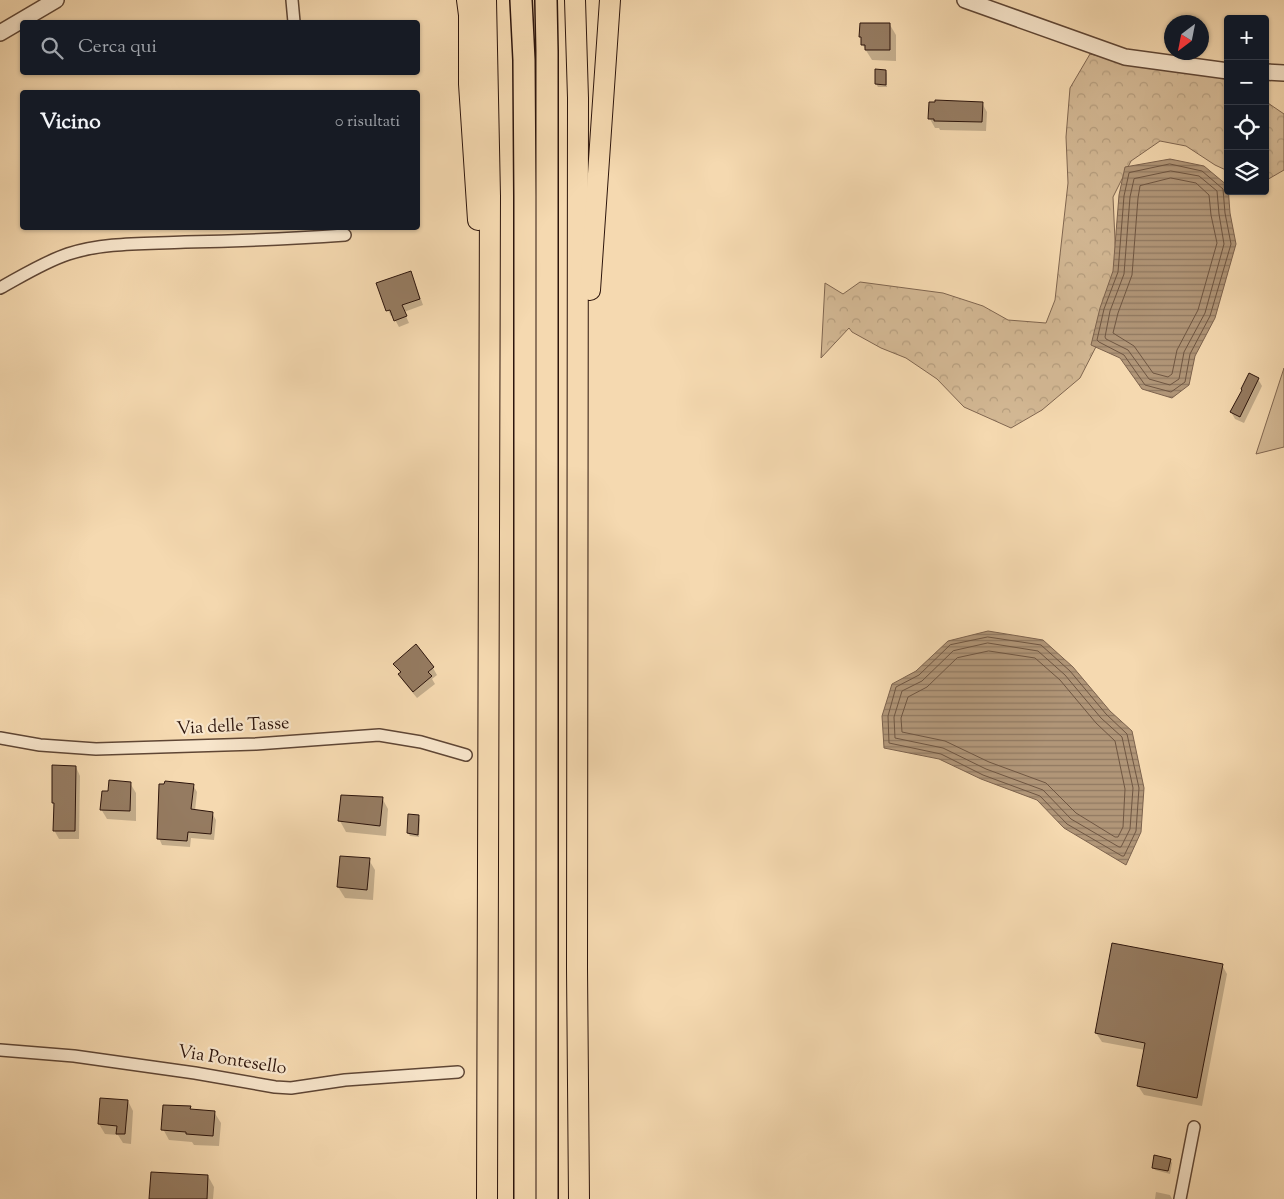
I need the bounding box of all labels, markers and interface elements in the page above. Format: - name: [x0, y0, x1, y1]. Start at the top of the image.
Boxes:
- north arrow: [1164, 15, 1209, 60]
- map controls: [1224, 15, 1269, 195]
- button: +: [1224, 15, 1269, 60]
- search box: [20, 20, 420, 75]
- icon: search: [38, 34, 66, 62]
- text: Cerca qui: [78, 34, 157, 61]
- button: −: [1224, 60, 1269, 105]
- button: locate: [1224, 105, 1269, 150]
- text: Vicino: [40, 108, 101, 138]
- text: 0 risultati: [335, 111, 400, 134]
- button: layers: [1224, 150, 1269, 195]
- street label: Via delle Tasse: [176, 711, 290, 743]
- street label: Via Pontesello: [176, 1040, 289, 1082]

